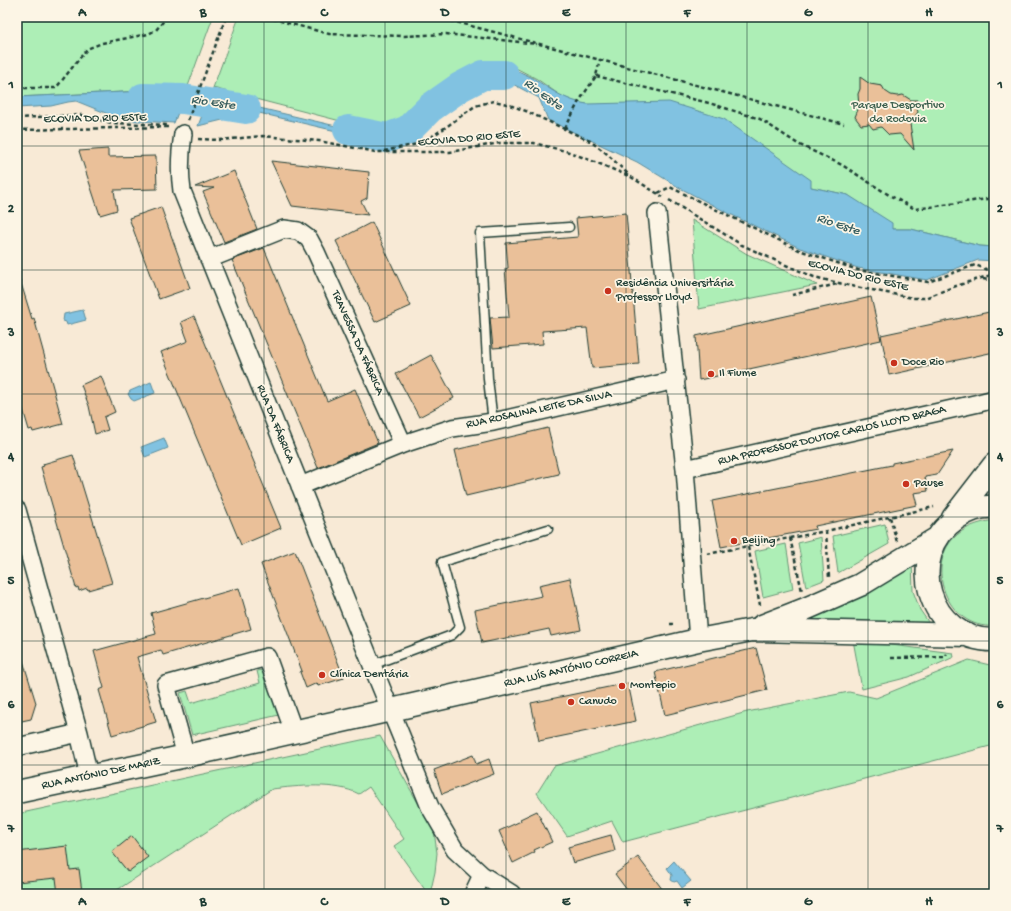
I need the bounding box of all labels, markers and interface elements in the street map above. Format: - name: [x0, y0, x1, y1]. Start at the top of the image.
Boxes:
- text: A: [77, 6, 87, 21]
- text: B: [199, 6, 208, 21]
- text: C: [319, 6, 329, 21]
- text: D: [440, 6, 450, 21]
- text: E: [562, 6, 571, 21]
- text: F: [683, 6, 692, 21]
- text: G: [804, 6, 813, 21]
- text: H: [925, 6, 933, 21]
- water label: Rio Este: [521, 76, 566, 115]
- text: 1: [7, 78, 14, 93]
- text: 1: [996, 78, 1003, 93]
- water label: Rio Este: [190, 92, 237, 114]
- park label: Parque Desportivo da Rodovia: [850, 99, 945, 127]
- street label: ECOVIA DO RIO ESTE: [43, 111, 147, 127]
- street label: ECOVIA DO RIO ESTE: [417, 127, 521, 150]
- text: 2: [8, 202, 15, 217]
- text: 2: [997, 202, 1004, 217]
- water label: Rio Este: [815, 211, 863, 239]
- street label: ECOVIA DO RIO ESTE: [806, 257, 910, 295]
- place label: Residência Universitária Professor Lloyd: [615, 277, 734, 305]
- marker: Residência Universitária Professor Lloyd: [603, 286, 613, 296]
- street label: TRAVESSA DA FÁBRICA: [327, 288, 387, 398]
- text: 3: [7, 326, 15, 341]
- text: 3: [996, 326, 1004, 341]
- place label: Doce Rio: [901, 356, 944, 370]
- marker: Doce Rio: [889, 358, 899, 368]
- place label: Il Fiume: [719, 367, 757, 381]
- marker: Il Fiume: [706, 369, 716, 379]
- street label: RUA DA FÁBRICA: [253, 383, 297, 466]
- street label: RUA ROSALINA LEITE DA SILVA: [465, 388, 614, 432]
- street label: RUA PROFESSOR DOUTOR CARLOS LLOYD BRAGA: [717, 403, 948, 469]
- text: 4: [7, 450, 15, 465]
- text: 4: [996, 450, 1004, 465]
- place label: Pause: [913, 477, 944, 491]
- marker: Pause: [901, 479, 911, 489]
- place label: Beijing: [741, 534, 776, 548]
- marker: Beijing: [729, 536, 739, 546]
- text: 5: [8, 574, 15, 589]
- text: 5: [997, 574, 1004, 589]
- street label: RUA LUÍS ANTÓNIO CORREIA: [503, 647, 640, 691]
- place label: Clínica Dentária: [330, 668, 409, 682]
- marker: Clínica Dentária: [317, 670, 327, 680]
- place label: Montepio: [630, 679, 676, 693]
- marker: Montepio: [617, 681, 627, 691]
- place label: Canudo: [579, 695, 617, 709]
- marker: Canudo: [566, 697, 576, 707]
- text: 6: [8, 698, 15, 713]
- text: 6: [997, 698, 1004, 713]
- street label: RUA ANTÓNIO DE MARIZ: [40, 755, 162, 793]
- text: 7: [7, 822, 16, 837]
- text: 7: [996, 822, 1005, 837]
- text: A: [77, 895, 87, 910]
- text: B: [199, 895, 208, 910]
- text: C: [319, 895, 329, 910]
- text: D: [440, 895, 450, 910]
- text: E: [562, 895, 571, 910]
- text: F: [683, 895, 692, 910]
- text: G: [804, 895, 813, 910]
- text: H: [925, 895, 933, 910]

